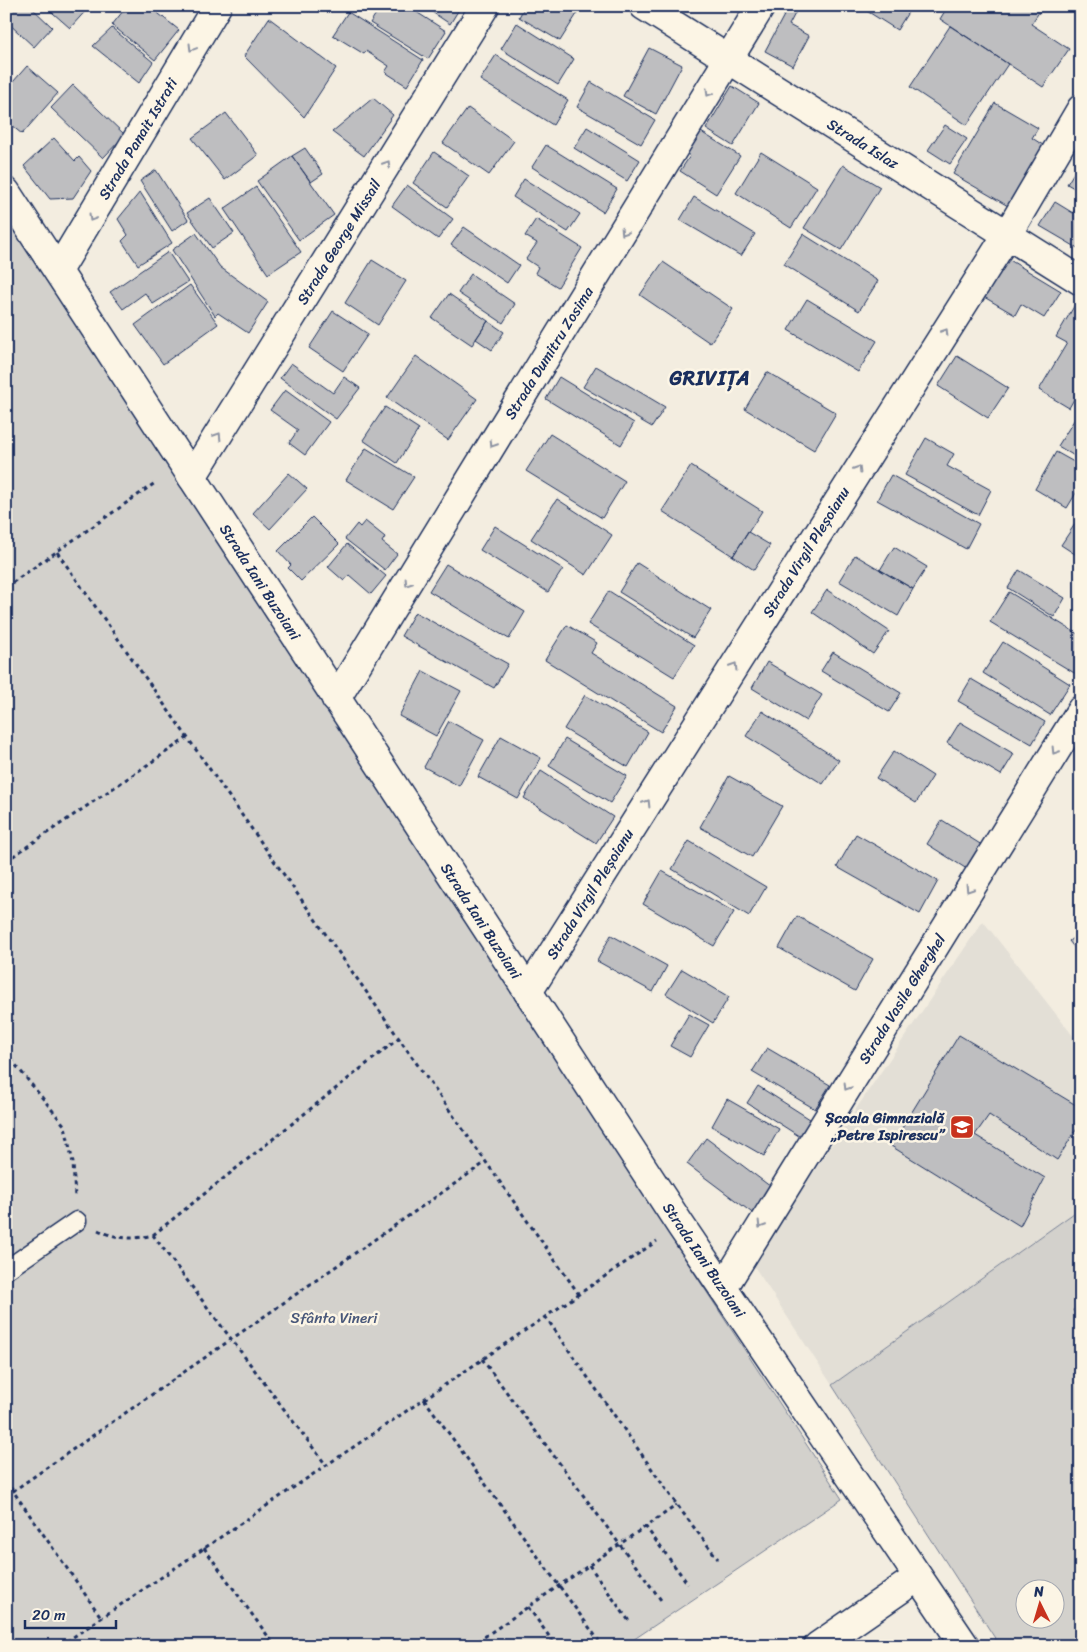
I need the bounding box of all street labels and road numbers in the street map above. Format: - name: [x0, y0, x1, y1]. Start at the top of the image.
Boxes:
- street label: Strada Panait Istrati: [91, 72, 185, 205]
- street label: Strada Islaz: [822, 112, 905, 177]
- street label: Strada George Missail: [290, 173, 389, 310]
- street label: Strada Dumitru Zosima: [498, 281, 601, 425]
- street label: Strada Virgil Pleșoianu: [755, 481, 857, 623]
- street label: Strada Iani Buzoiani: [212, 518, 308, 646]
- street label: Strada Virgil Pleșoianu: [539, 823, 641, 965]
- street label: Strada Iani Buzoiani: [433, 857, 529, 985]
- street label: Strada Vasile Gherghel: [851, 928, 953, 1069]
- street label: Strada Iani Buzoiani: [656, 1197, 753, 1324]

